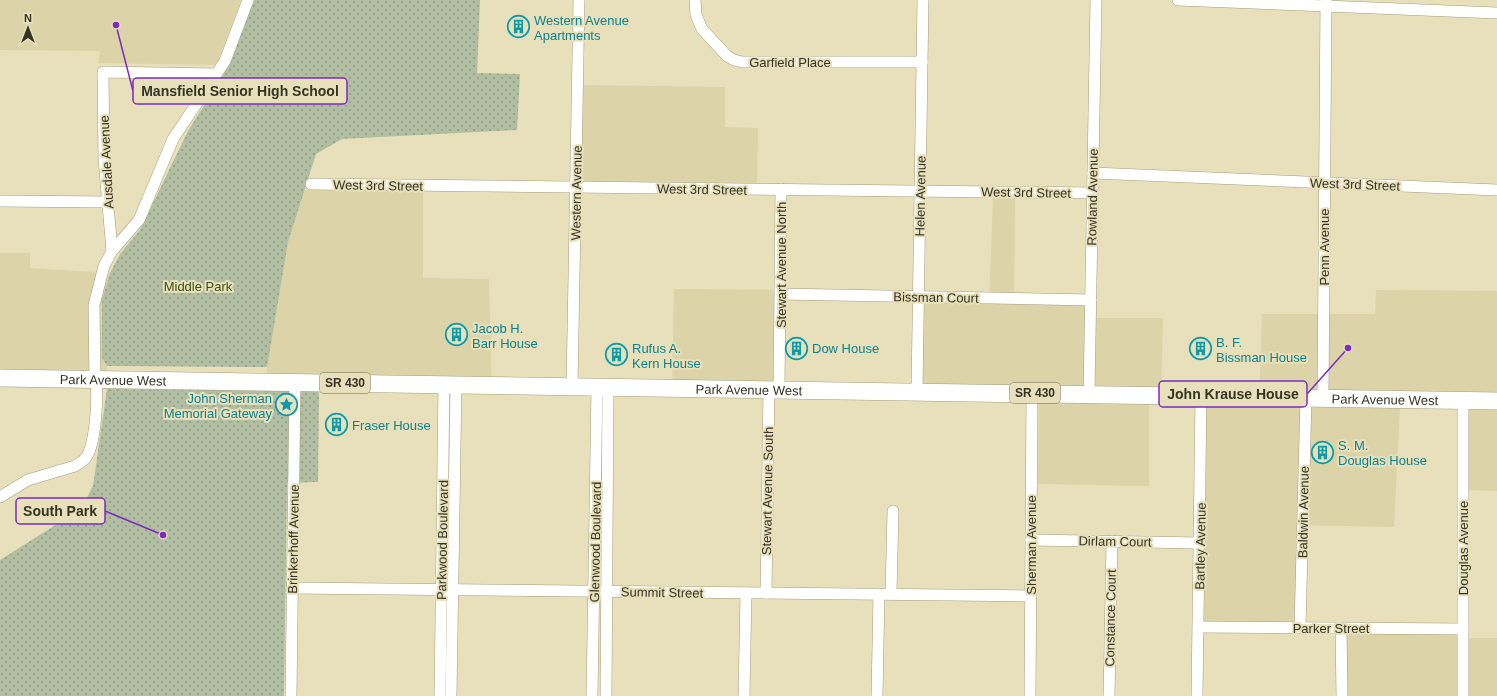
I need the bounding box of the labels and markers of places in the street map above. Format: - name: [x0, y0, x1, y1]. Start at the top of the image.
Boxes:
- place label: Western Avenue Apartments: [534, 13, 629, 43]
- building icon: Western Avenue Apartments: [505, 14, 531, 40]
- callout: Mansfield Senior High School: [133, 78, 347, 104]
- place label: Jacob H. Barr House: [472, 321, 538, 351]
- building icon: Jacob H. Barr House: [444, 322, 470, 348]
- building icon: Dow House: [784, 335, 810, 361]
- place label: B. F. Bissman House: [1216, 335, 1307, 365]
- building icon: B. F. Bissman House: [1188, 336, 1214, 362]
- place label: Rufus A. Kern House: [632, 341, 701, 371]
- place label: Dow House: [812, 341, 879, 356]
- building icon: Rufus A. Kern House: [603, 342, 629, 368]
- callout: John Krause House: [1159, 381, 1307, 407]
- place label: John Sherman Memorial Gateway: [164, 391, 272, 421]
- place icon: John Sherman Memorial Gateway: [274, 392, 300, 418]
- building icon: Fraser House: [324, 412, 350, 438]
- place label: Fraser House: [352, 418, 431, 433]
- place label: S. M. Douglas House: [1338, 438, 1427, 468]
- building icon: S. M. Douglas House: [1310, 439, 1336, 465]
- callout: South Park: [16, 498, 105, 524]

